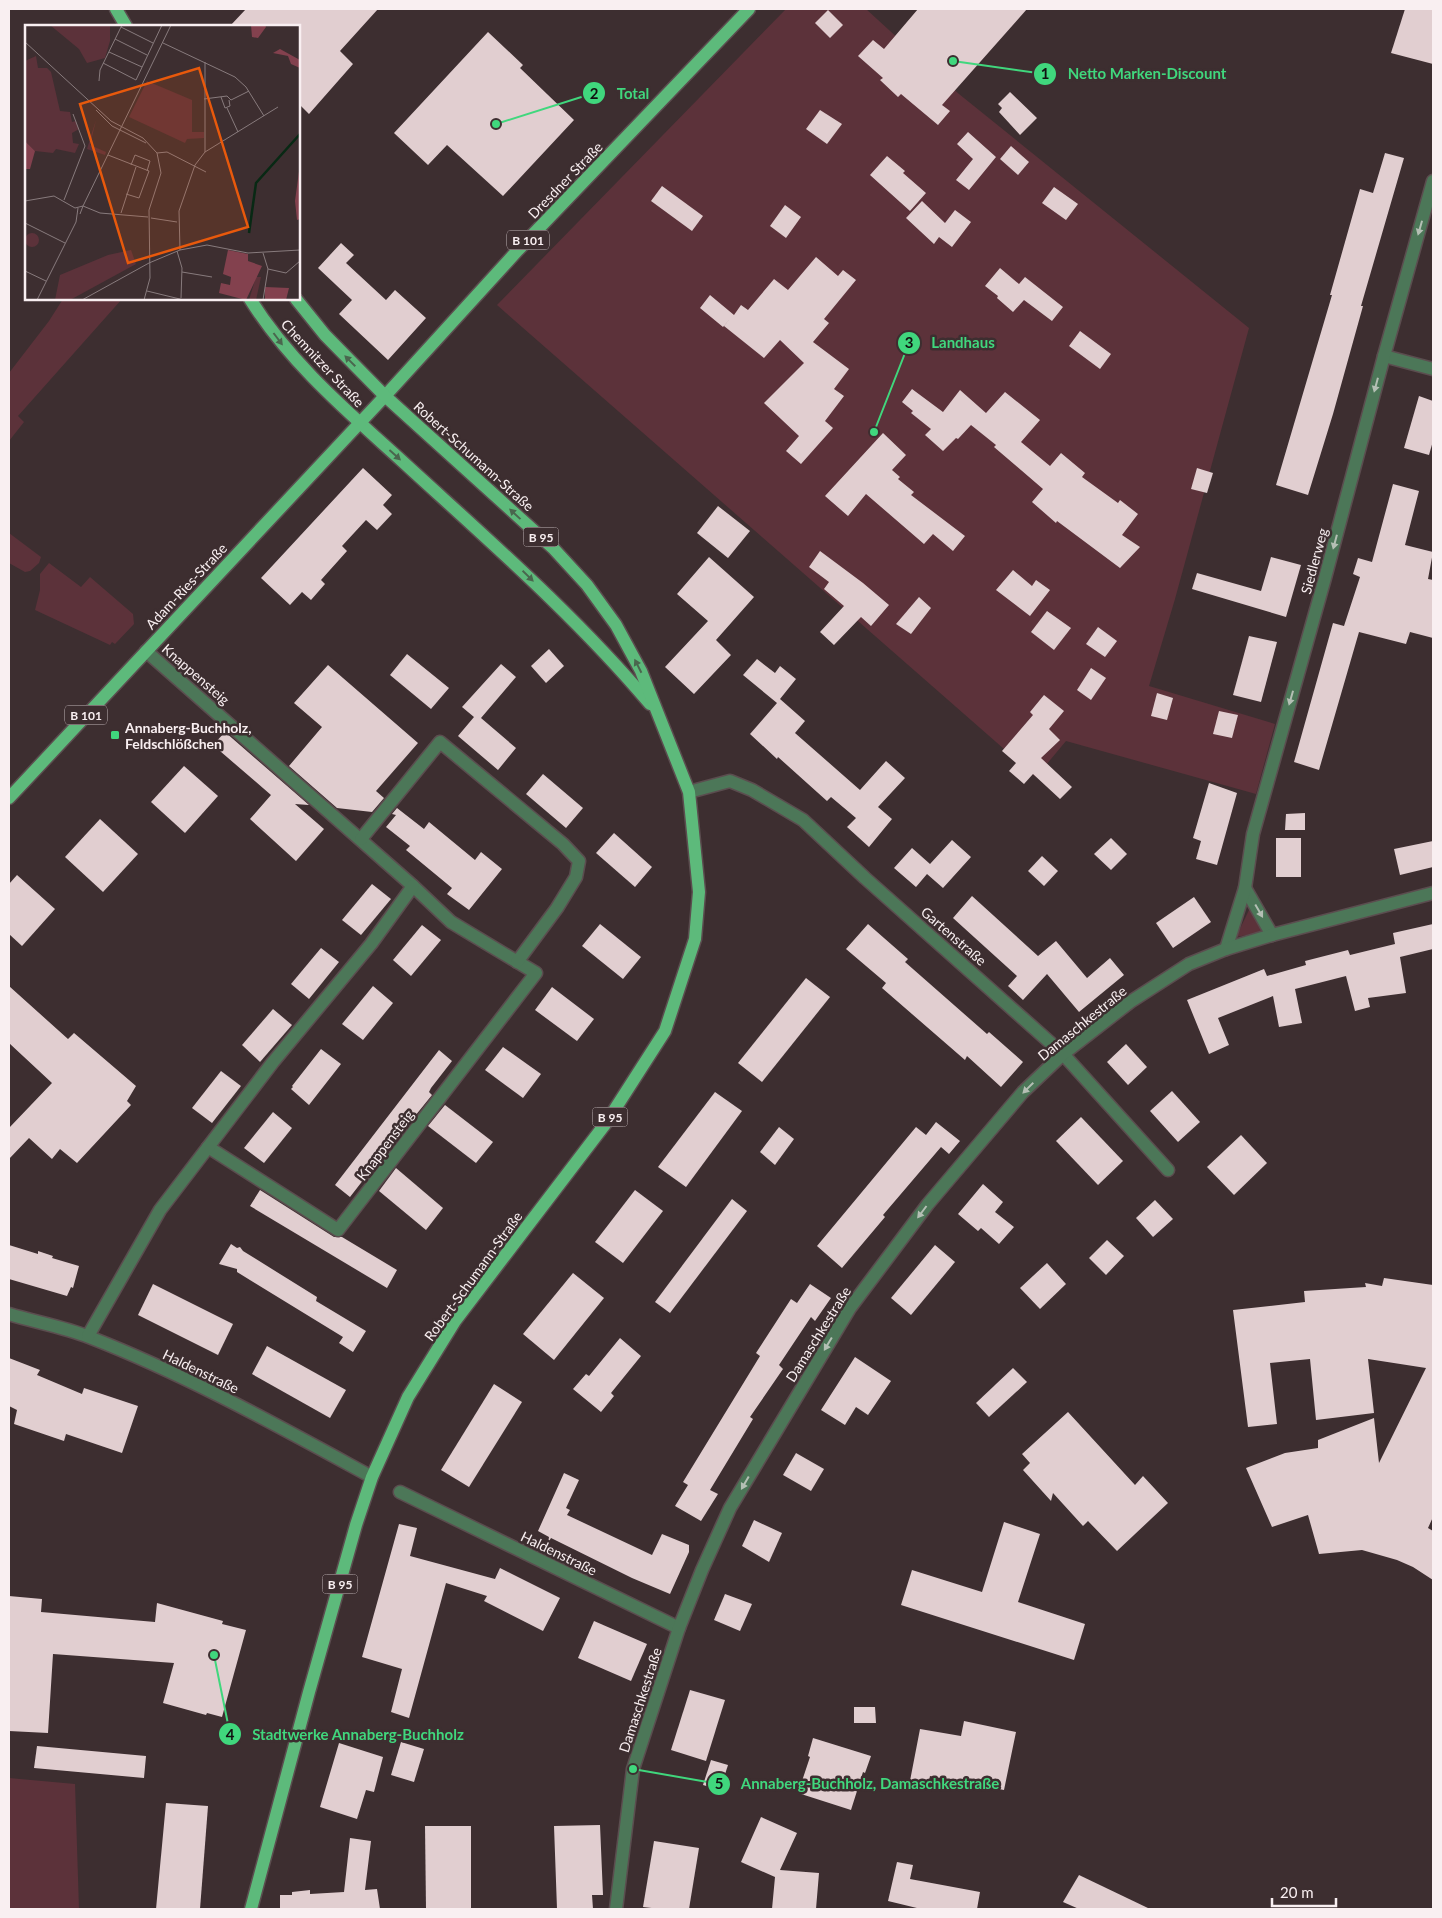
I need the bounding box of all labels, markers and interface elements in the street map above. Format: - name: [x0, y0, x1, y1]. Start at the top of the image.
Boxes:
- inset map: [25, 25, 300, 300]
- callout: Netto Marken-Discount: [1033, 59, 1236, 89]
- text: 1: [1041, 64, 1049, 82]
- text: Netto Marken-Discount: [1068, 64, 1227, 82]
- callout: Total: [581, 78, 659, 108]
- text: 2: [590, 84, 599, 102]
- text: Total: [617, 84, 649, 102]
- street label: Dresdner Straße: [524, 138, 606, 222]
- one-way arrow: [1416, 221, 1424, 236]
- road number: B 101: [507, 230, 549, 250]
- street label: Chemnitzer Straße: [278, 316, 368, 410]
- callout: Landhaus: [896, 328, 1005, 358]
- one-way arrow: [273, 332, 283, 346]
- text: 3: [905, 333, 913, 351]
- text: Landhaus: [931, 333, 995, 351]
- one-way arrow: [344, 355, 356, 367]
- one-way arrow: [1372, 377, 1380, 392]
- street label: Robert-Schumann-Straße: [410, 398, 538, 514]
- one-way arrow: [389, 449, 401, 461]
- one-way arrow: [510, 508, 522, 520]
- street label: Siedlerweg: [1297, 526, 1331, 596]
- road number: B 95: [524, 528, 558, 546]
- one-way arrow: [1331, 534, 1339, 549]
- street label: Adam-Ries-Straße: [142, 540, 230, 632]
- one-way arrow: [522, 570, 534, 582]
- street label: Knappensteig: [159, 640, 233, 708]
- one-way arrow: [634, 659, 642, 673]
- one-way arrow: [1287, 691, 1295, 706]
- road number: B 101: [65, 706, 107, 724]
- place label: Annaberg-Buchholz, Feldschlößchen: [124, 719, 252, 752]
- marker: Annaberg-Buchholz, Feldschlößchen: [109, 729, 121, 741]
- street label: Gartenstraße: [918, 903, 990, 969]
- one-way arrow: [1255, 904, 1263, 919]
- street label: Damaschkestraße: [1034, 982, 1130, 1064]
- one-way arrow: [1022, 1082, 1034, 1094]
- street label: Knappensteig: [353, 1106, 417, 1184]
- road number: B 95: [592, 1108, 628, 1126]
- one-way arrow: [917, 1205, 928, 1218]
- street label: Robert-Schumann-Straße: [420, 1208, 526, 1344]
- street label: Damaschkestraße: [782, 1283, 854, 1385]
- one-way arrow: [824, 1337, 833, 1350]
- street label: Haldenstraße: [160, 1345, 242, 1397]
- one-way arrow: [741, 1476, 749, 1491]
- street label: Haldenstraße: [518, 1527, 600, 1579]
- road number: B 95: [322, 1575, 358, 1594]
- street label: Damaschkestraße: [615, 1645, 665, 1755]
- callout: Stadtwerke Annaberg-Buchholz: [217, 1719, 474, 1749]
- text: 4: [226, 1725, 235, 1743]
- text: Stadtwerke Annaberg-Buchholz: [252, 1725, 464, 1743]
- callout: Annaberg-Buchholz, Damaschkestraße: [706, 1769, 1010, 1799]
- text: 5: [715, 1774, 723, 1792]
- text: Annaberg-Buchholz, Damaschkestraße: [740, 1774, 999, 1792]
- scale bar: [1272, 1876, 1336, 1908]
- text: 20 m: [1280, 1883, 1314, 1901]

